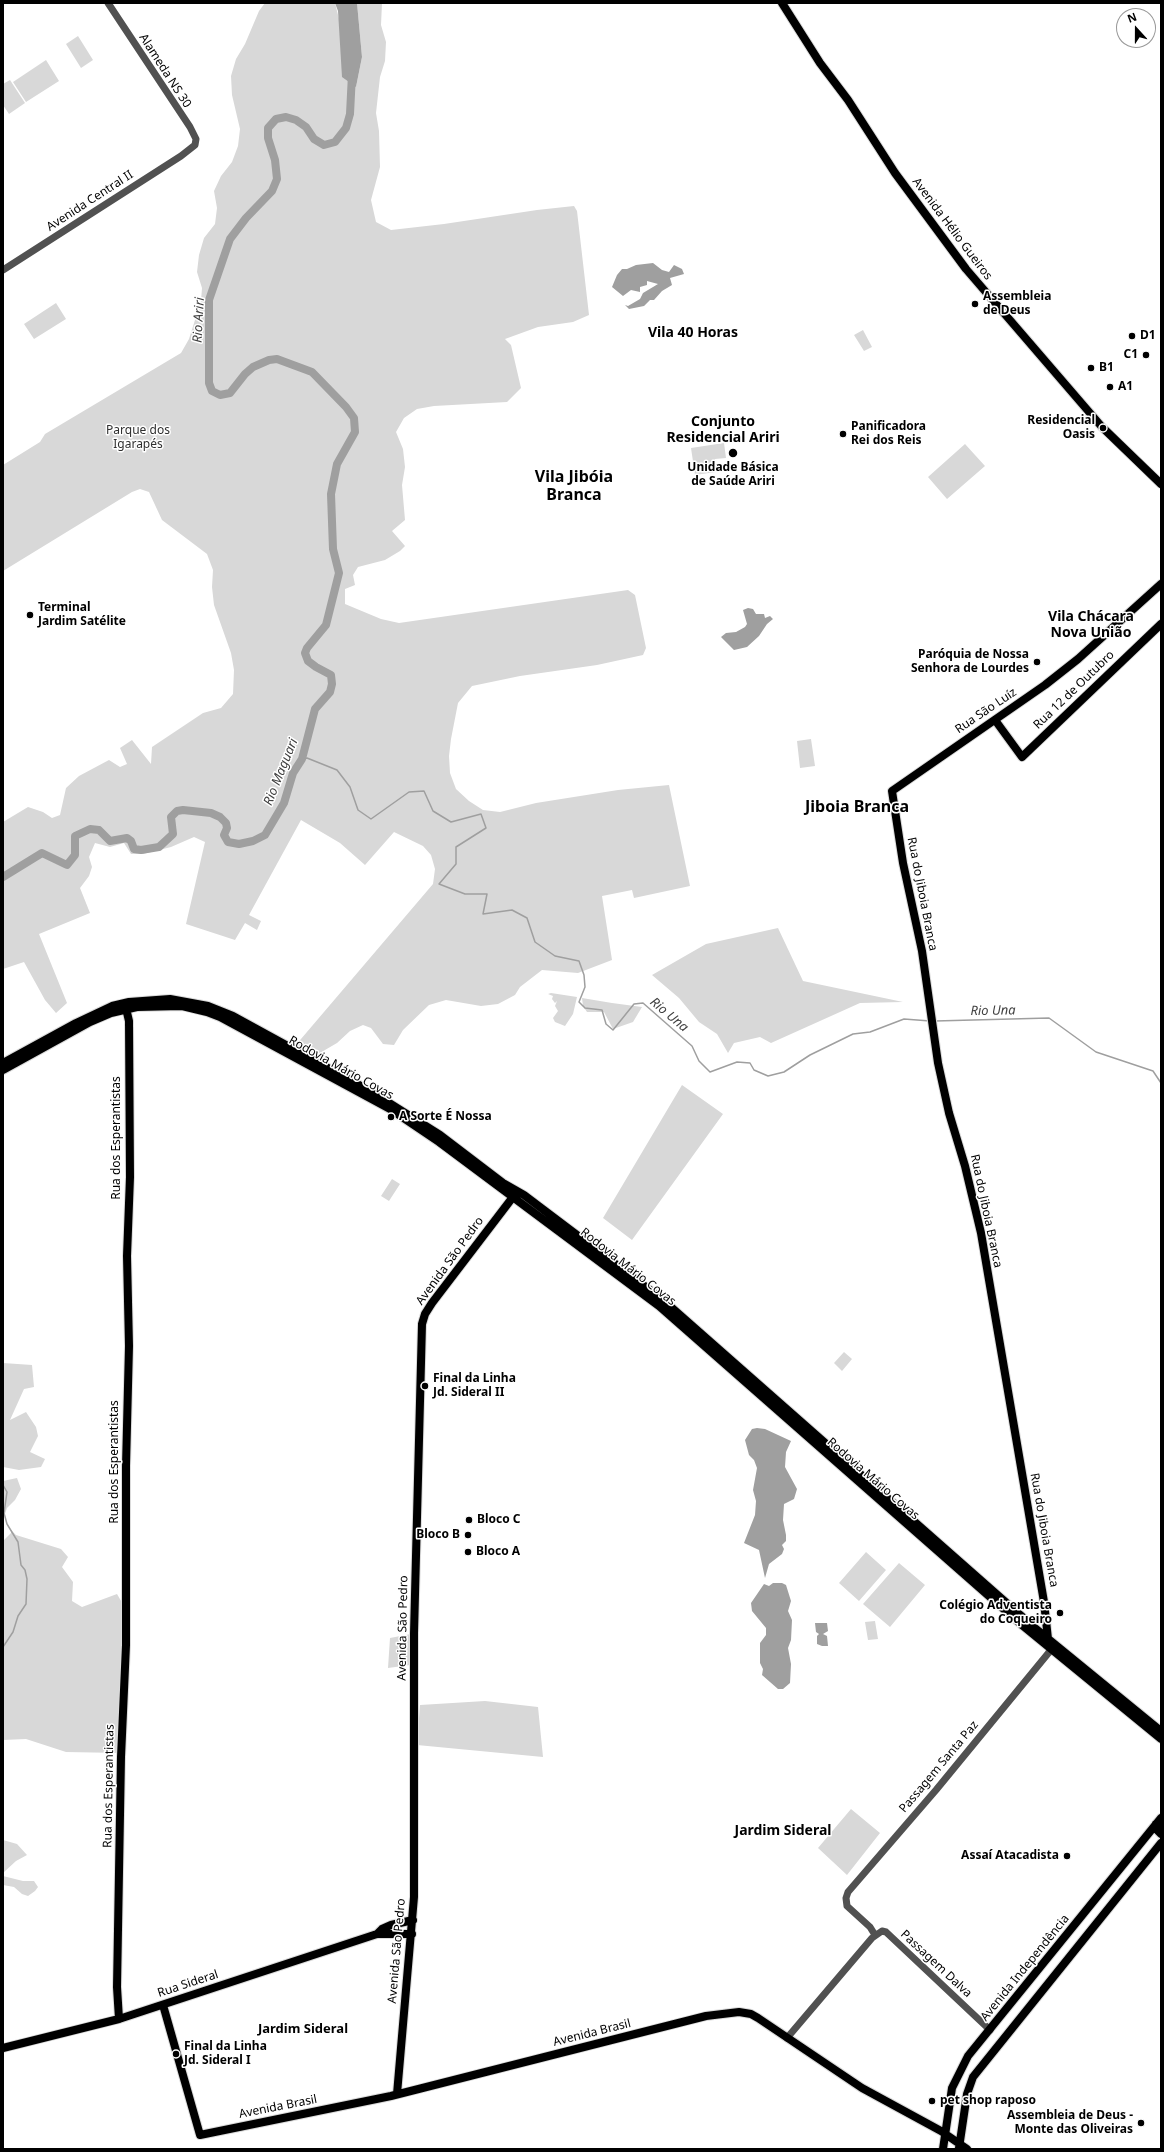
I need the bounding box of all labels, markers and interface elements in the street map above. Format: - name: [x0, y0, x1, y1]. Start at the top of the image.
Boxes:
- north arrow: [1116, 8, 1156, 48]
- text: N: [1125, 9, 1139, 26]
- street label: Alameda NS 30: [136, 31, 194, 111]
- street label: Avenida Central II: [44, 168, 136, 234]
- street label: Avenida Hélio Gueiros: [909, 175, 995, 283]
- place label: Assembleia de Deus: [983, 290, 1051, 318]
- water label: Rio Ariri: [190, 297, 208, 343]
- marker: Assembleia de Deus: [970, 299, 980, 309]
- district label: Vila 40 Horas: [648, 325, 738, 341]
- place label: D1: [1140, 329, 1156, 343]
- marker: D1: [1127, 331, 1137, 341]
- place label: C1: [1123, 348, 1138, 362]
- marker: C1: [1141, 350, 1151, 360]
- place label: B1: [1099, 361, 1114, 375]
- marker: B1: [1086, 363, 1096, 373]
- place label: A1: [1118, 380, 1133, 394]
- marker: A1: [1105, 382, 1115, 392]
- district label: Conjunto Residencial Ariri: [666, 414, 780, 446]
- place label: Residencial Oasis: [1027, 414, 1095, 442]
- place label: Panificadora Rei dos Reis: [851, 420, 926, 448]
- marker: Residencial Oasis: [1098, 423, 1108, 433]
- park label: Parque dos Igarapés: [106, 424, 170, 452]
- marker: Panificadora Rei dos Reis: [838, 429, 848, 439]
- marker: Unidade Básica de Saúde Ariri: [727, 447, 739, 459]
- place label: Unidade Básica de Saúde Ariri: [687, 461, 779, 489]
- district label: Vila Jibóia Branca: [535, 467, 613, 505]
- place label: Terminal Jardim Satélite: [38, 601, 126, 629]
- district label: Vila Chácara Nova União: [1048, 609, 1134, 642]
- marker: Terminal Jardim Satélite: [25, 610, 35, 620]
- place label: Paróquia de Nossa Senhora de Lourdes: [911, 648, 1029, 676]
- street label: Rua 12 de Outubro: [1031, 648, 1117, 732]
- marker: Paróquia de Nossa Senhora de Lourdes: [1032, 657, 1042, 667]
- street label: Rua São Luíz: [953, 685, 1019, 737]
- water label: Rio Maguari: [261, 736, 301, 808]
- district label: Jiboia Branca: [805, 797, 909, 817]
- street label: Rua do Jiboia Branca: [904, 836, 940, 952]
- water label: Rio Una: [647, 994, 691, 1036]
- water label: Rio Una: [970, 1003, 1016, 1019]
- street label: Rodovia Mário Covas: [286, 1033, 396, 1103]
- street label: Rua dos Esperantistas: [110, 1076, 124, 1200]
- place label: A Sorte É Nossa: [399, 1110, 492, 1124]
- marker: A Sorte É Nossa: [386, 1112, 396, 1122]
- street label: Rua do Jiboia Branca: [967, 1153, 1005, 1269]
- street label: Avenida São Pedro: [413, 1214, 487, 1308]
- street label: Rodovia Mário Covas: [577, 1225, 679, 1309]
- place label: Final da Linha Jd. Sideral II: [433, 1372, 516, 1400]
- marker: Final da Linha Jd. Sideral II: [420, 1381, 430, 1391]
- street label: Rua dos Esperantistas: [108, 1400, 122, 1524]
- street label: Rodovia Mário Covas: [824, 1435, 922, 1523]
- street label: Rua do Jiboia Branca: [1027, 1472, 1061, 1588]
- place label: Bloco C: [477, 1513, 521, 1527]
- marker: Bloco C: [464, 1515, 474, 1525]
- place label: Bloco B: [416, 1528, 460, 1542]
- marker: Bloco B: [463, 1530, 473, 1540]
- place label: Bloco A: [476, 1545, 520, 1559]
- marker: Bloco A: [463, 1547, 473, 1557]
- street label: Avenida São Pedro: [395, 1575, 411, 1681]
- place label: Colégio Adventista do Coqueiro: [939, 1599, 1052, 1627]
- marker: Colégio Adventista do Coqueiro: [1055, 1608, 1065, 1618]
- street label: Passagem Santa Paz: [896, 1718, 982, 1816]
- street label: Rua dos Esperantistas: [101, 1724, 117, 1848]
- district label: Jardim Sideral: [735, 1823, 831, 1839]
- place label: Assaí Atacadista: [961, 1849, 1059, 1863]
- marker: Assaí Atacadista: [1062, 1851, 1072, 1861]
- street label: Avenida São Pedro: [385, 1898, 409, 2004]
- street label: Avenida Independência: [978, 1912, 1072, 2024]
- street label: Passagem Dalva: [897, 1927, 975, 2001]
- street label: Rua Sideral: [156, 1967, 220, 2001]
- street label: Avenida Brasil: [552, 2016, 632, 2050]
- district label: Jardim Sideral: [258, 2021, 348, 2037]
- place label: Final da Linha Jd. Sideral I: [184, 2040, 267, 2068]
- marker: Final da Linha Jd. Sideral I: [171, 2049, 181, 2059]
- street label: Avenida Brasil: [238, 2092, 318, 2122]
- place label: pet shop raposo: [940, 2094, 1036, 2108]
- marker: pet shop raposo: [927, 2096, 937, 2106]
- place label: Assembleia de Deus - Monte das Oliveiras: [1007, 2109, 1133, 2137]
- marker: Assembleia de Deus - Monte das Oliveiras: [1136, 2118, 1146, 2128]

